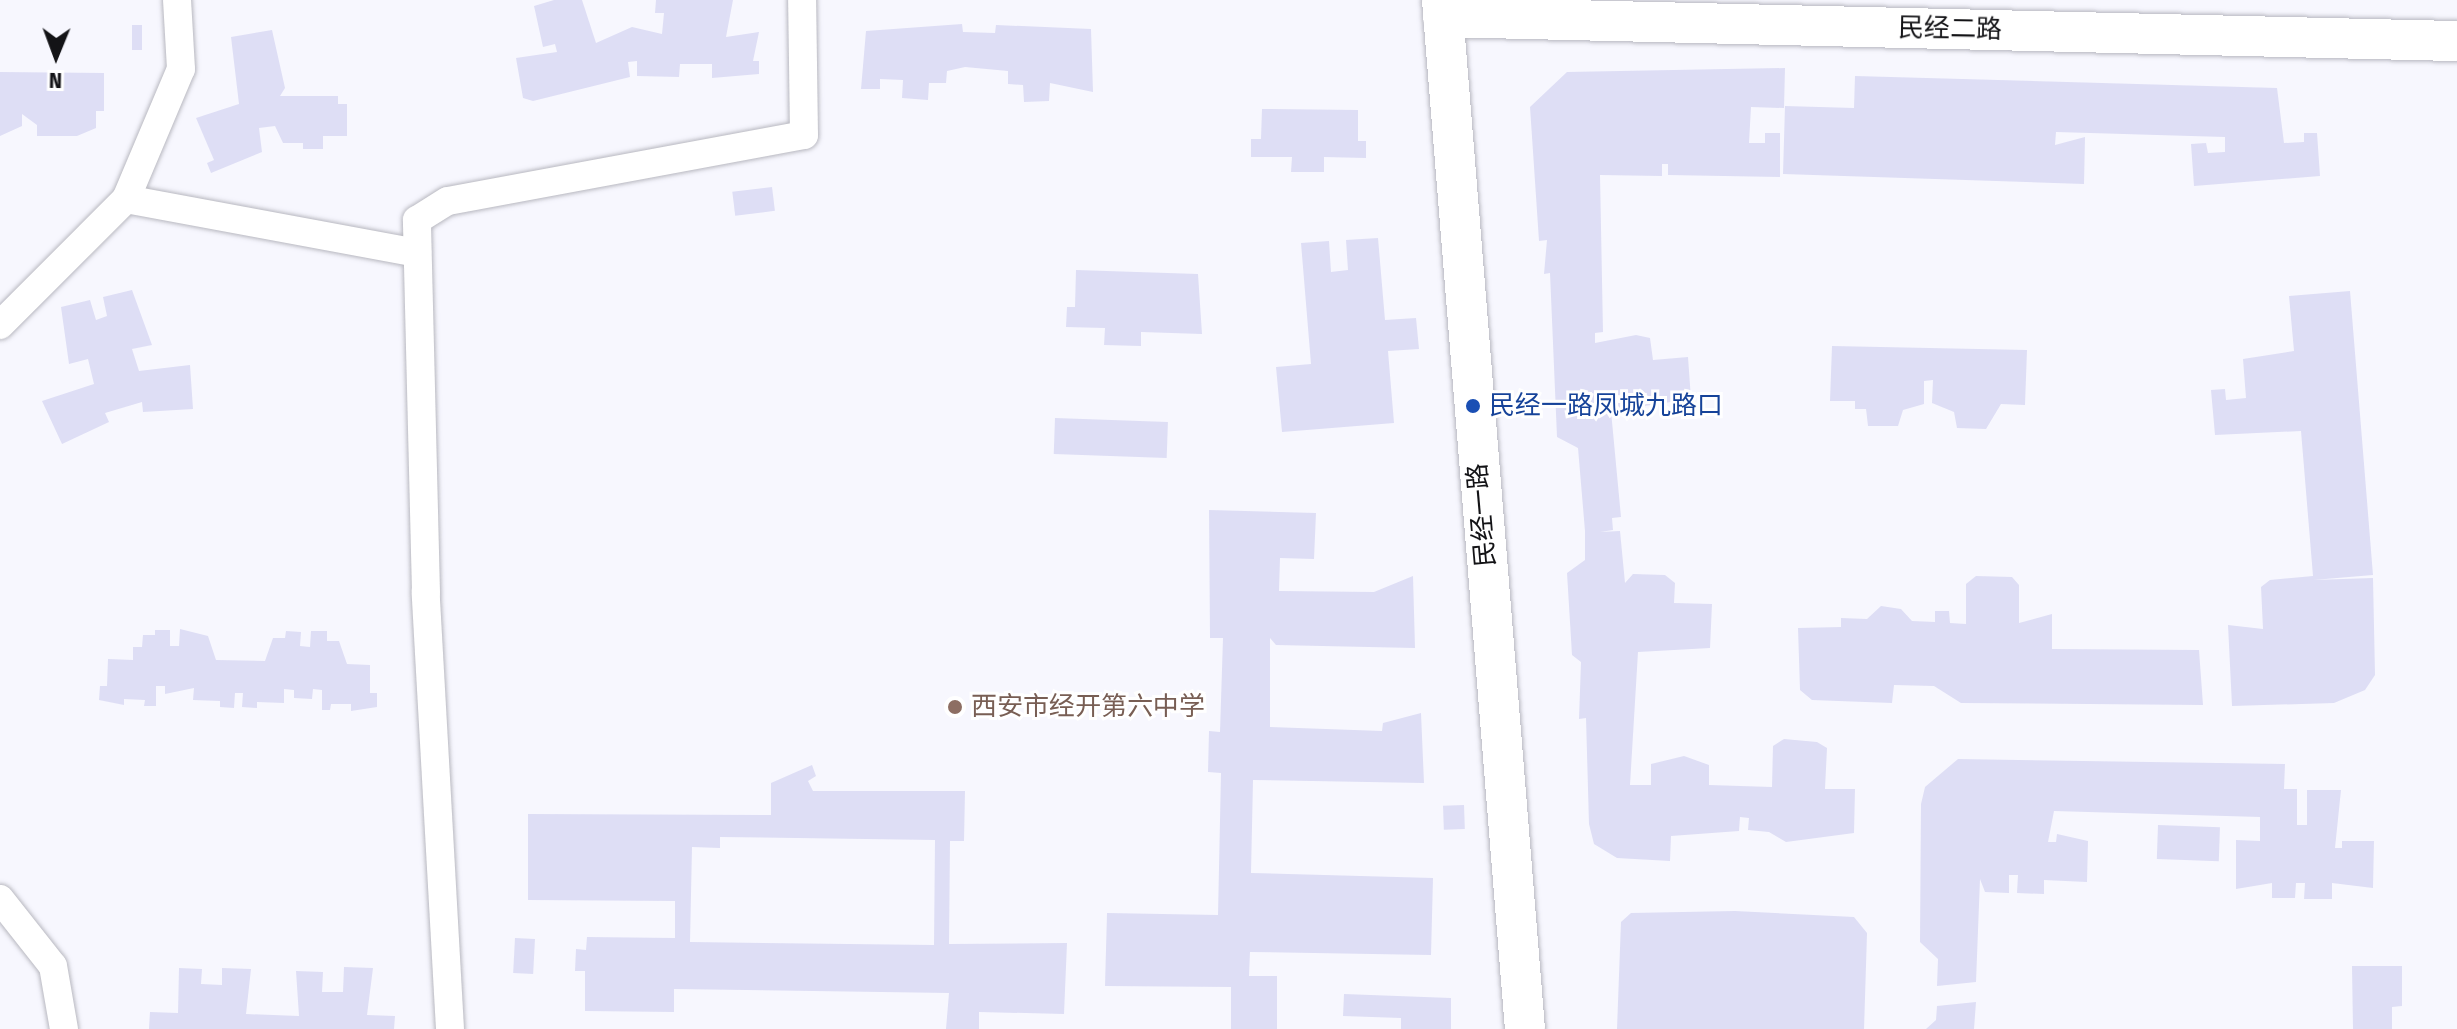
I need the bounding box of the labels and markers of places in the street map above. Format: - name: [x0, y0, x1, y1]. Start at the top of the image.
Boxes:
- place label: 民经一路凤城九路口: [1489, 390, 1723, 422]
- marker: 民经一路凤城九路口: [1464, 397, 1482, 415]
- place label: 西安市经开第六中学: [971, 691, 1205, 723]
- marker: 西安市经开第六中学: [946, 698, 964, 716]

